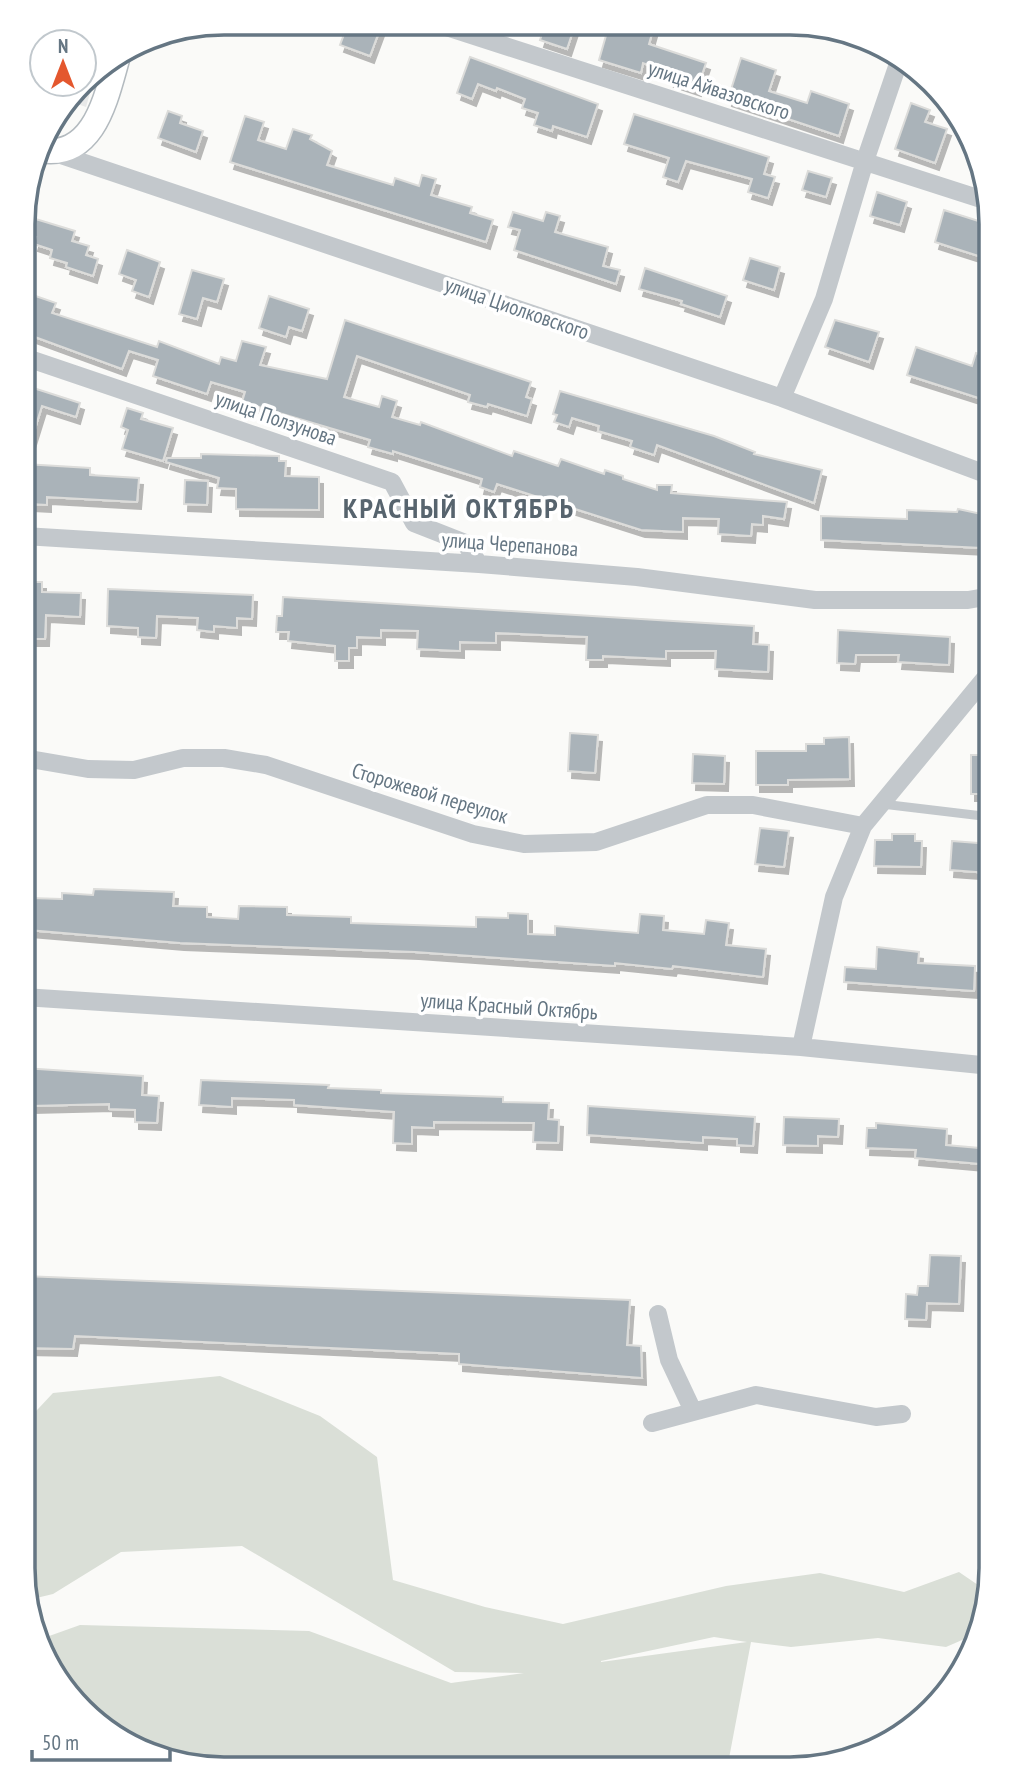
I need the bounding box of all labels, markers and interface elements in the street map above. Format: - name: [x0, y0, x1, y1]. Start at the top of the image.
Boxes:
- north arrow: [28, 28, 98, 98]
- text: N: [58, 34, 68, 58]
- street label: улица Айвазовского: [645, 54, 793, 126]
- street label: улица Циолковского: [441, 271, 593, 345]
- street label: улица Ползунова: [212, 385, 340, 451]
- district label: КРАСНЫЙ ОКТЯБРЬ: [343, 489, 575, 526]
- street label: улица Черепанова: [441, 526, 579, 562]
- street label: Сторожевой переулок: [349, 756, 511, 830]
- street label: улица Красный Октябрь: [419, 986, 599, 1026]
- scale bar: [32, 1718, 170, 1762]
- text: 50 m: [42, 1729, 79, 1756]

